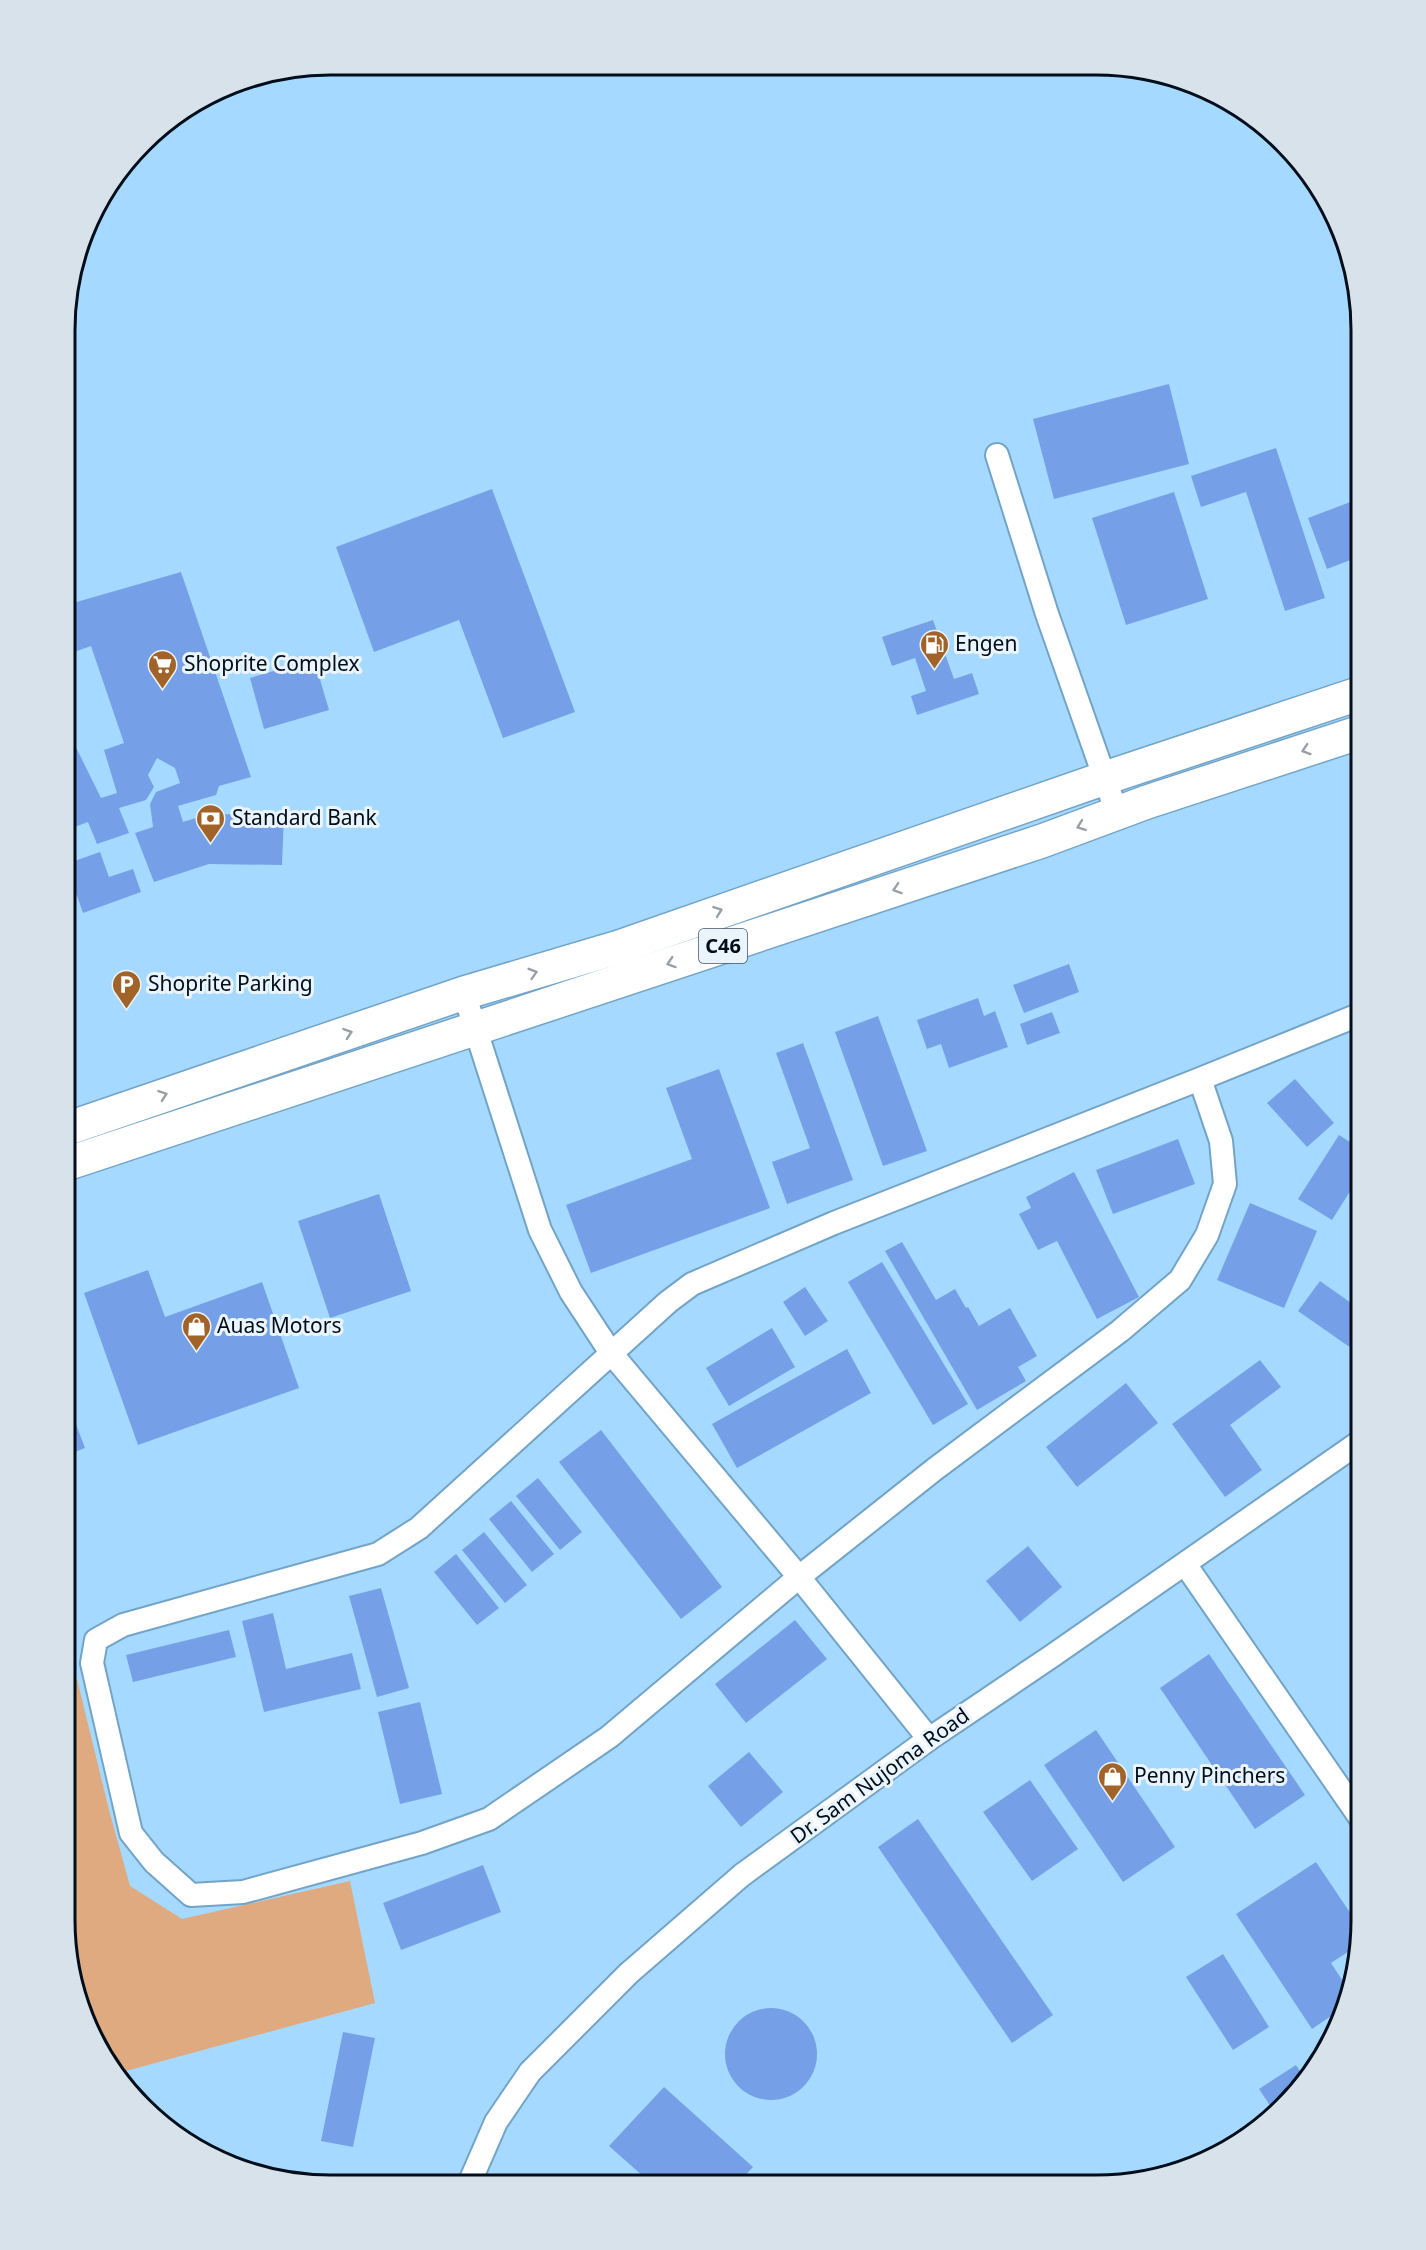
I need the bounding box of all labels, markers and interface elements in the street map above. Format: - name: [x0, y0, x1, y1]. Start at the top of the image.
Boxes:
- fuel station icon: Engen: [918, 628, 950, 670]
- place label: Engen: [955, 629, 1017, 657]
- supermarket icon: Shoprite Complex: [147, 648, 179, 690]
- place label: Shoprite Complex: [184, 649, 360, 677]
- one-way arrow: [1301, 743, 1312, 755]
- bank icon: Standard Bank: [195, 802, 227, 844]
- place label: Standard Bank: [232, 803, 378, 831]
- one-way arrow: [1076, 819, 1087, 831]
- one-way arrow: [892, 882, 903, 894]
- one-way arrow: [713, 906, 723, 919]
- road number: C46: [699, 929, 747, 963]
- one-way arrow: [666, 955, 677, 968]
- parking icon: Shoprite Parking: [111, 968, 143, 1010]
- one-way arrow: [527, 968, 538, 980]
- place label: Shoprite Parking: [148, 969, 313, 997]
- one-way arrow: [342, 1027, 353, 1040]
- one-way arrow: [157, 1090, 168, 1102]
- shop icon: Auas Motors: [180, 1310, 212, 1352]
- place label: Auas Motors: [217, 1311, 341, 1339]
- street label: Dr. Sam Nujoma Road: [784, 1701, 974, 1850]
- shop icon: Penny Pinchers: [1097, 1760, 1129, 1802]
- place label: Penny Pinchers: [1134, 1761, 1285, 1789]

